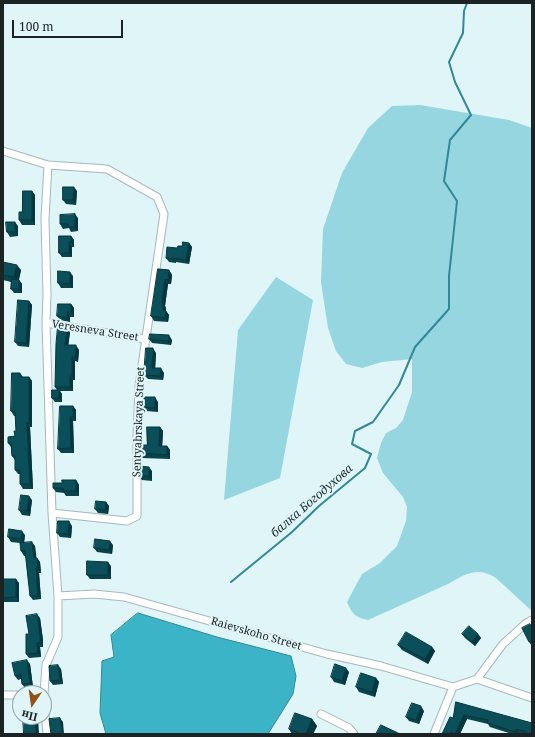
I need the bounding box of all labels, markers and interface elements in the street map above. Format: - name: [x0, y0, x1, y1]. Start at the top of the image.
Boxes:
- scale bar: [14, 12, 125, 38]
- text: 100 m: [19, 18, 54, 35]
- street label: Veresneva Street: [51, 318, 139, 344]
- street label: Sentyabrskaya Street: [130, 367, 148, 477]
- water label: балка Богодухова: [268, 461, 356, 541]
- street label: Raievskoho Street: [209, 615, 303, 653]
- north arrow: [12, 685, 52, 725]
- text: Пн: [20, 707, 39, 725]

